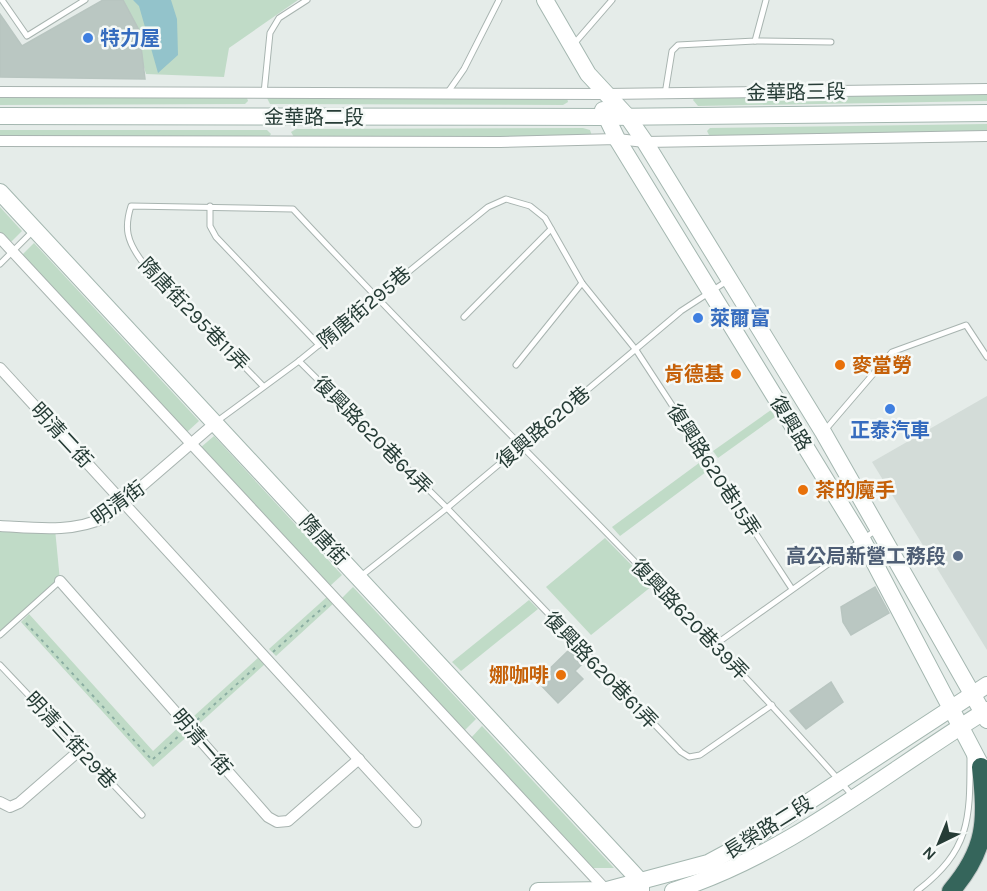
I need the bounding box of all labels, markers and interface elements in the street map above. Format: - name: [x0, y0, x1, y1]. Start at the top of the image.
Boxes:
- place label: 特力屋: [100, 27, 160, 50]
- marker: 特力屋: [81, 31, 95, 45]
- street label: 金華路三段: [746, 80, 846, 105]
- street label: 金華路二段: [264, 106, 364, 129]
- street label: 隋唐街295巷11弄: [134, 253, 253, 375]
- street label: 隋唐街295巷: [313, 262, 416, 353]
- place label: 萊爾富: [710, 307, 770, 330]
- marker: 萊爾富: [691, 311, 705, 325]
- place label: 麥當勞: [852, 354, 912, 377]
- marker: 麥當勞: [833, 358, 847, 372]
- place label: 肯德基: [664, 363, 724, 386]
- marker: 肯德基: [729, 367, 743, 381]
- street label: 復興路620巷64弄: [309, 372, 436, 499]
- street label: 復興路620巷: [492, 382, 595, 473]
- street label: 復興路: [765, 392, 816, 455]
- street label: 明清二街: [26, 398, 97, 472]
- street label: 復興路620巷15弄: [662, 400, 765, 541]
- marker: 正泰汽車: [883, 402, 897, 416]
- place label: 正泰汽車: [850, 419, 930, 442]
- street label: 明清街: [87, 476, 149, 530]
- place label: 茶的魔手: [815, 479, 895, 502]
- marker: 茶的魔手: [796, 483, 810, 497]
- street label: 隋唐街: [295, 511, 353, 570]
- place label: 高公局新營工務段: [786, 545, 946, 568]
- marker: 高公局新營工務段: [951, 549, 965, 563]
- street label: 復興路620巷39弄: [626, 554, 753, 684]
- street label: 復興路620巷61弄: [539, 607, 662, 733]
- place label: 娜咖啡: [489, 664, 549, 687]
- marker: 娜咖啡: [554, 668, 568, 682]
- street label: 明清三街29巷: [20, 687, 121, 793]
- street label: 明清一街: [167, 705, 237, 780]
- street label: 長榮路二段: [720, 791, 817, 864]
- north arrow: [909, 813, 969, 873]
- text: N: [918, 843, 940, 864]

